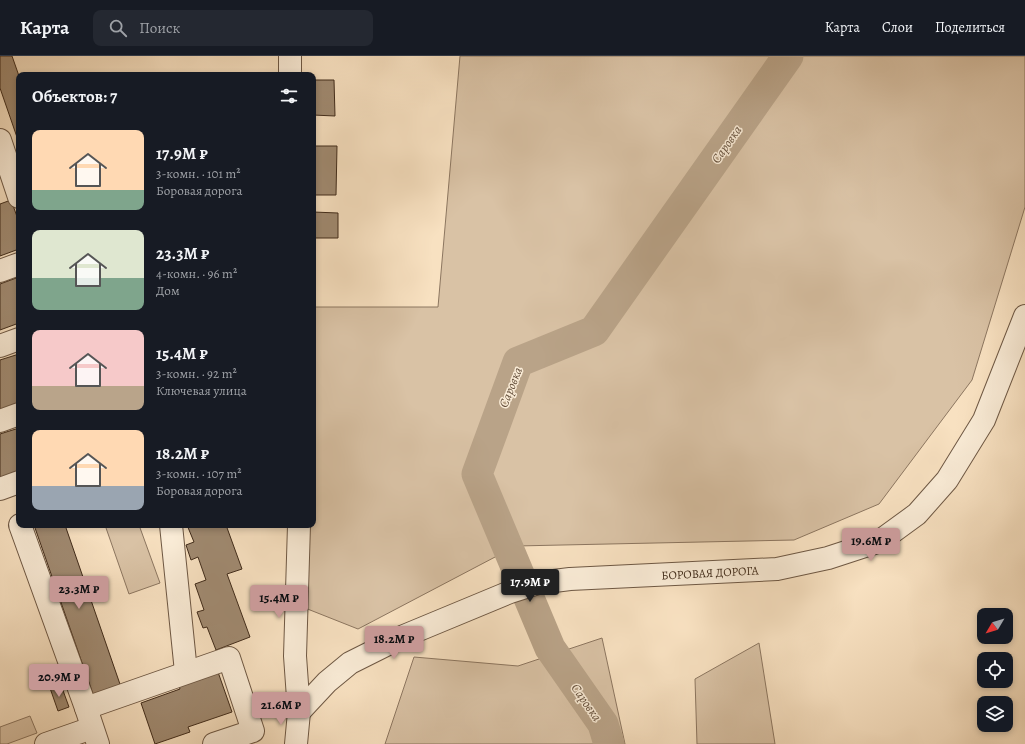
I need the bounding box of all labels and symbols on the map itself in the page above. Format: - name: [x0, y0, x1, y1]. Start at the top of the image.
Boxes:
- water label: Саровка: [707, 122, 745, 166]
- water label: Саровка: [495, 364, 526, 410]
- pin: 19.6M ₽: [834, 528, 908, 562]
- street label: БОРОВАЯ ДОРОГА: [661, 562, 760, 584]
- pin: 17.9M ₽: [493, 569, 567, 603]
- pin: 23.3M ₽: [42, 576, 116, 610]
- pin: 15.4M ₽: [242, 585, 316, 619]
- north arrow: [977, 608, 1013, 644]
- pin: 18.2M ₽: [357, 626, 431, 660]
- pin: 20.9M ₽: [22, 664, 96, 698]
- water label: Саровка: [568, 680, 606, 724]
- pin: 21.6M ₽: [244, 692, 318, 726]

